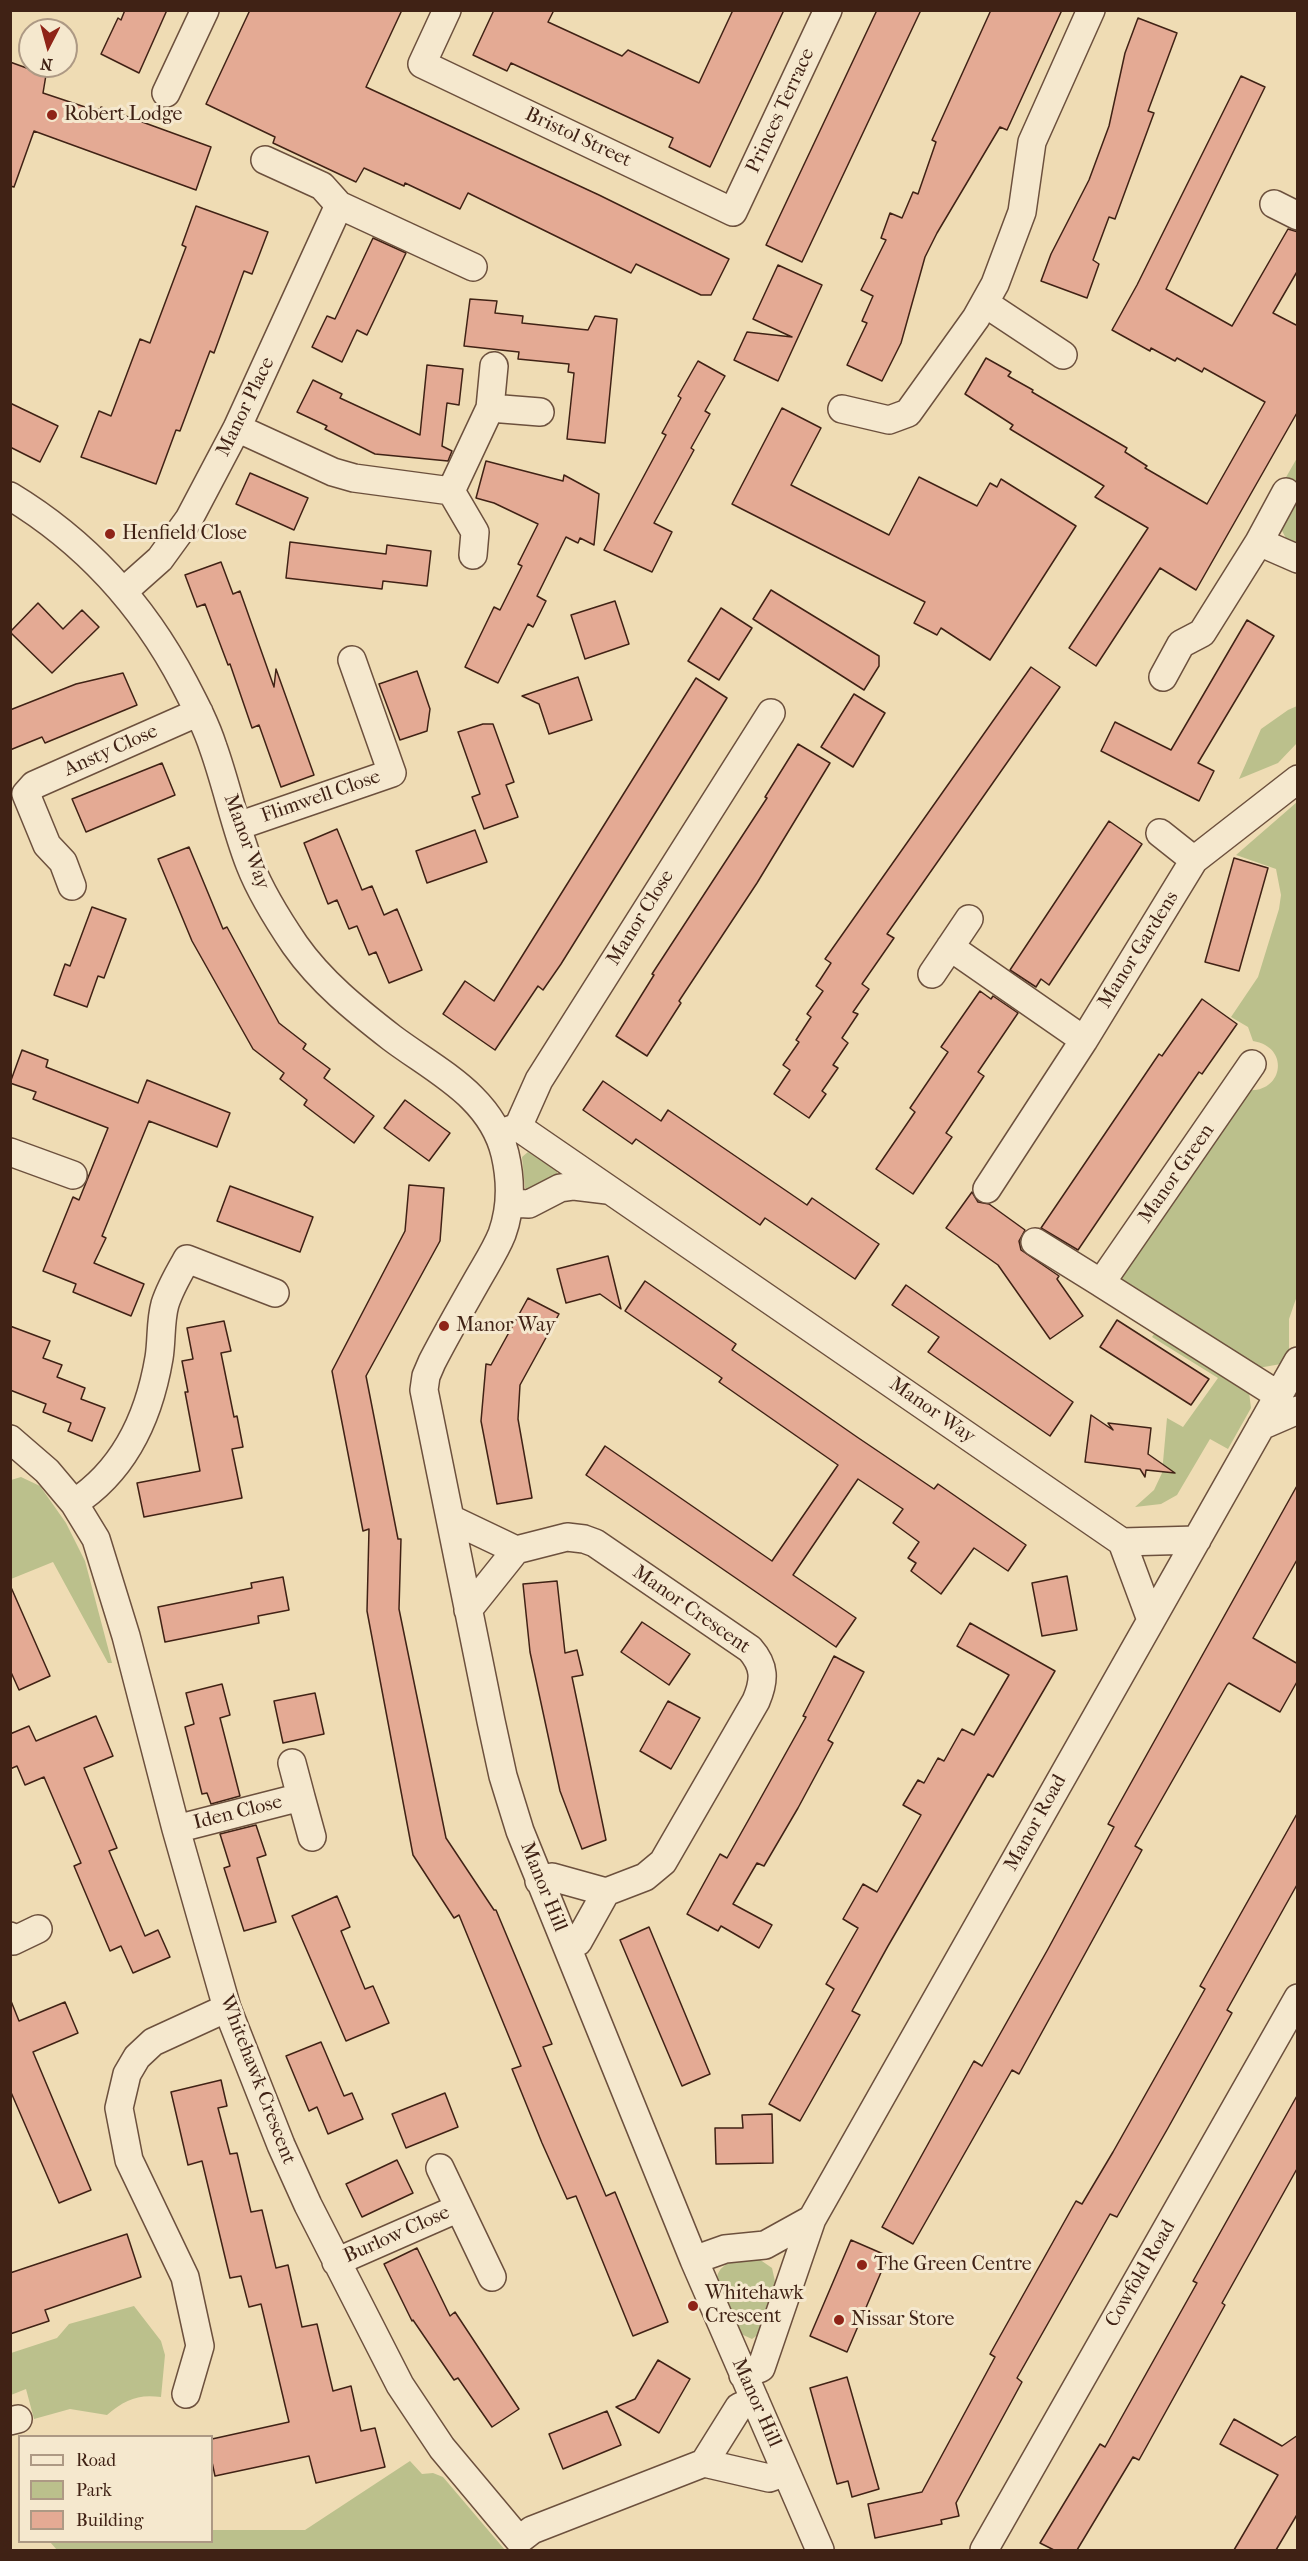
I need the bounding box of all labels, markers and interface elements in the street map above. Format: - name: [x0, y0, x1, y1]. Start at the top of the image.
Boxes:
- north arrow: [18, 18, 78, 78]
- street label: Princes Terrace: [742, 45, 820, 177]
- text: N: [39, 54, 53, 74]
- place label: Robert Lodge: [64, 103, 182, 127]
- street label: Bristol Street: [521, 103, 635, 173]
- marker: Robert Lodge: [45, 108, 59, 122]
- street label: Manor Place: [212, 353, 280, 461]
- place label: Henfield Close: [122, 522, 247, 546]
- marker: Henfield Close: [103, 527, 117, 541]
- street label: Ansty Close: [60, 720, 162, 782]
- street label: Flimwell Close: [258, 765, 384, 829]
- street label: Manor Way: [218, 791, 274, 893]
- street label: Manor Close: [602, 866, 680, 970]
- street label: Manor Gardens: [1094, 887, 1184, 1013]
- street label: Manor Green: [1134, 1120, 1220, 1228]
- place label: Manor Way: [456, 1314, 556, 1338]
- marker: Manor Way: [437, 1319, 451, 1333]
- street label: Manor Way: [884, 1373, 980, 1449]
- street label: Manor Crescent: [628, 1561, 754, 1659]
- street label: Manor Road: [1000, 1771, 1072, 1875]
- street label: Iden Close: [191, 1790, 285, 1836]
- street label: Manor Hill: [514, 1839, 572, 1935]
- street label: Whitehawk Crescent: [214, 1992, 300, 2168]
- street label: Burlow Close: [340, 2201, 454, 2269]
- street label: Cowfold Road: [1101, 2216, 1181, 2332]
- place label: The Green Centre: [874, 2253, 1032, 2277]
- marker: The Green Centre: [855, 2258, 869, 2272]
- place label: Whitehawk Crescent: [705, 2282, 804, 2329]
- marker: Whitehawk Crescent: [686, 2299, 700, 2313]
- place label: Nissar Store: [851, 2308, 954, 2332]
- marker: Nissar Store: [832, 2313, 846, 2327]
- street label: Manor Hill: [726, 2355, 786, 2451]
- legend: [18, 2435, 213, 2543]
- text: Road: [76, 2450, 116, 2471]
- text: Park: [76, 2480, 112, 2501]
- text: Building: [76, 2510, 143, 2531]

